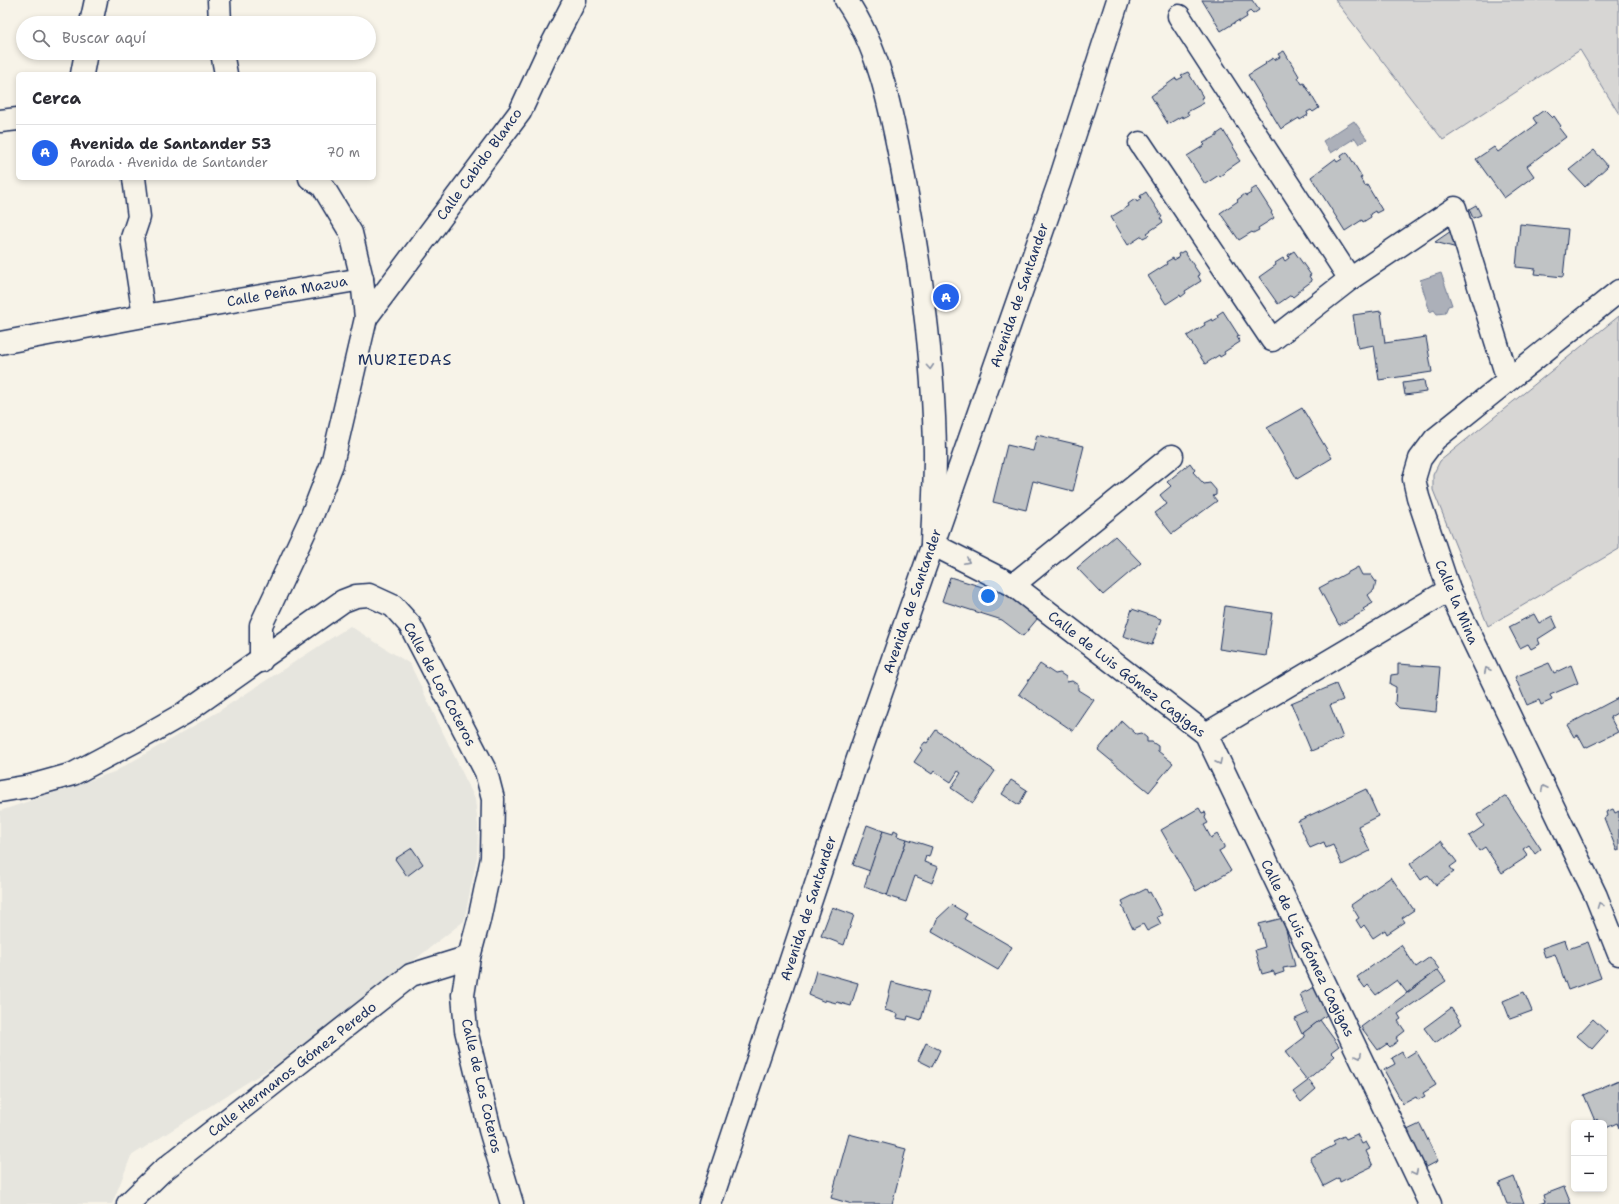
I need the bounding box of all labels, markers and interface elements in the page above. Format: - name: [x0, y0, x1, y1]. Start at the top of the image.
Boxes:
- search box: [16, 16, 376, 60]
- icon: search: [30, 27, 52, 49]
- text: Buscar aquí: [62, 28, 146, 48]
- text: Cerca: [32, 87, 81, 109]
- street label: Calle Cabido Blanco: [432, 104, 526, 224]
- text: Avenida de Santander 53: [70, 134, 271, 154]
- text: A: [40, 144, 50, 161]
- text: 70 m: [326, 144, 360, 161]
- text: Parada · Avenida de Santander: [70, 154, 268, 171]
- street label: Avenida de Santander: [986, 220, 1052, 370]
- street label: Calle Peña Mazua: [225, 271, 349, 310]
- pin: A: [933, 282, 959, 312]
- district label: MURIEDAS: [358, 349, 452, 370]
- one-way arrow: [925, 364, 934, 370]
- street label: Avenida de Santander: [879, 526, 945, 676]
- one-way arrow: [963, 557, 970, 564]
- street label: Calle la Mina: [1431, 557, 1483, 647]
- your location: [978, 586, 998, 606]
- street label: Calle de Luis Gómez Cagigas: [1045, 607, 1210, 741]
- street label: Calle de Los Coteros: [400, 619, 480, 749]
- one-way arrow: [1485, 667, 1492, 675]
- one-way arrow: [1214, 757, 1222, 765]
- one-way arrow: [1541, 784, 1549, 792]
- street label: Avenida de Santander: [776, 833, 840, 983]
- street label: Calle de Luis Gómez Cagigas: [1257, 856, 1359, 1040]
- one-way arrow: [1596, 901, 1604, 908]
- street label: Calle Hermanos Gómez Peredo: [204, 998, 380, 1140]
- street label: Calle de Los Coteros: [458, 1017, 506, 1155]
- one-way arrow: [1354, 1051, 1362, 1059]
- map controls: [1571, 1120, 1607, 1192]
- button: +: [1571, 1120, 1607, 1156]
- button: −: [1571, 1156, 1607, 1192]
- one-way arrow: [1410, 1169, 1418, 1176]

